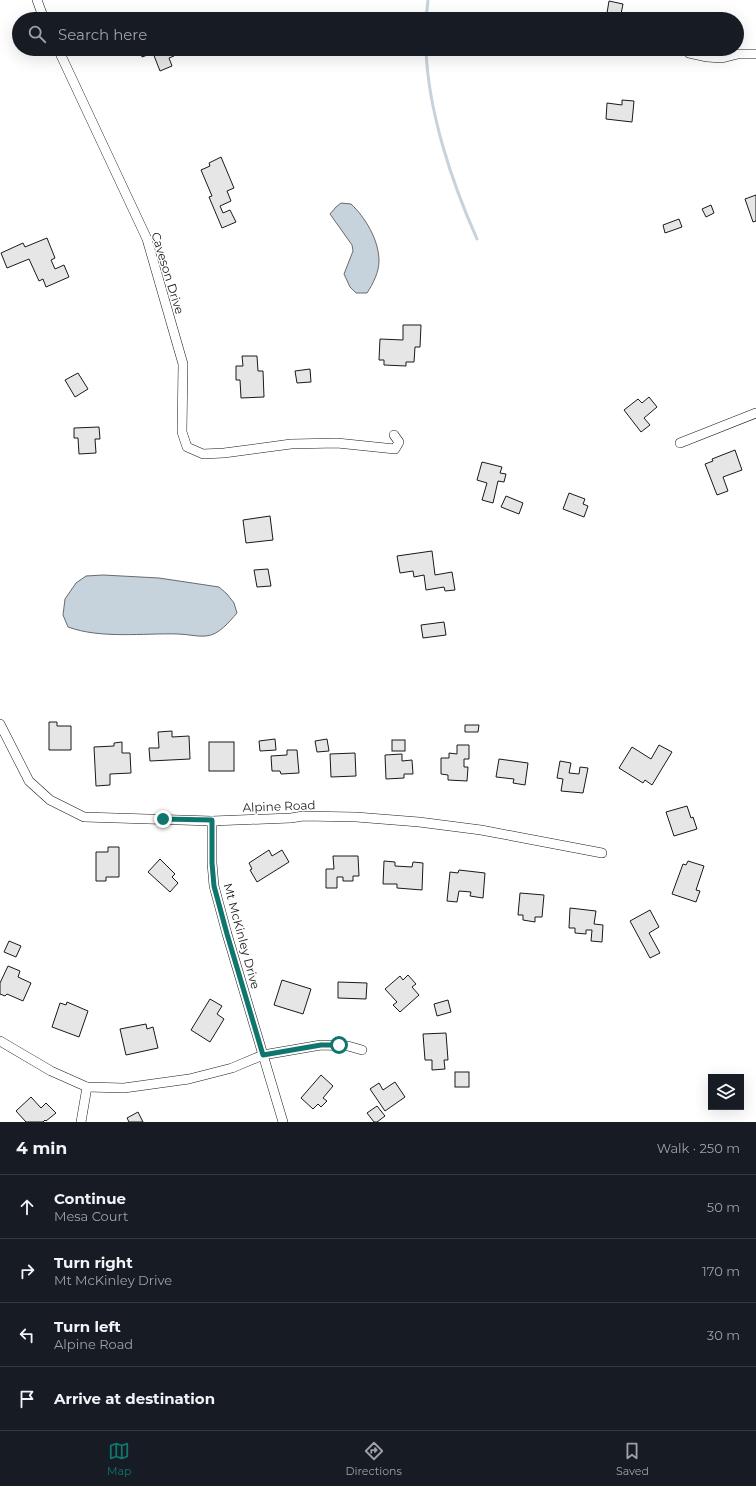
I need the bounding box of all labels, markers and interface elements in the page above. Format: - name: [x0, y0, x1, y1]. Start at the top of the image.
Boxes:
- search box: [12, 12, 744, 56]
- icon: search: [26, 23, 48, 45]
- text: Search here: [58, 25, 147, 44]
- street label: Caveson Drive: [148, 230, 188, 316]
- street label: Alpine Road: [242, 797, 316, 815]
- route end: [154, 810, 172, 828]
- street label: Mt McKinley Drive: [221, 881, 263, 991]
- route start: [330, 1036, 348, 1054]
- map controls: [708, 1074, 744, 1110]
- button: layers: [708, 1074, 744, 1110]
- text: 4 min: [16, 1138, 67, 1158]
- text: Walk · 250 m: [657, 1140, 740, 1156]
- text: Continue: [54, 1189, 126, 1208]
- icon: ahead: [16, 1196, 38, 1218]
- text: 50 m: [707, 1199, 740, 1215]
- text: Mesa Court: [54, 1208, 128, 1224]
- text: Turn right: [54, 1253, 133, 1272]
- icon: right: [16, 1260, 38, 1282]
- text: 170 m: [702, 1263, 740, 1279]
- text: Mt McKinley Drive: [54, 1272, 172, 1288]
- text: Turn left: [54, 1317, 121, 1336]
- icon: left: [16, 1324, 38, 1346]
- text: 30 m: [707, 1327, 740, 1343]
- text: Alpine Road: [54, 1336, 133, 1352]
- icon: arrive: [16, 1388, 38, 1410]
- text: Arrive at destination: [54, 1389, 215, 1408]
- tab: Map: [107, 1440, 131, 1478]
- tab: Directions: [346, 1440, 402, 1478]
- tab: Saved: [616, 1440, 649, 1478]

